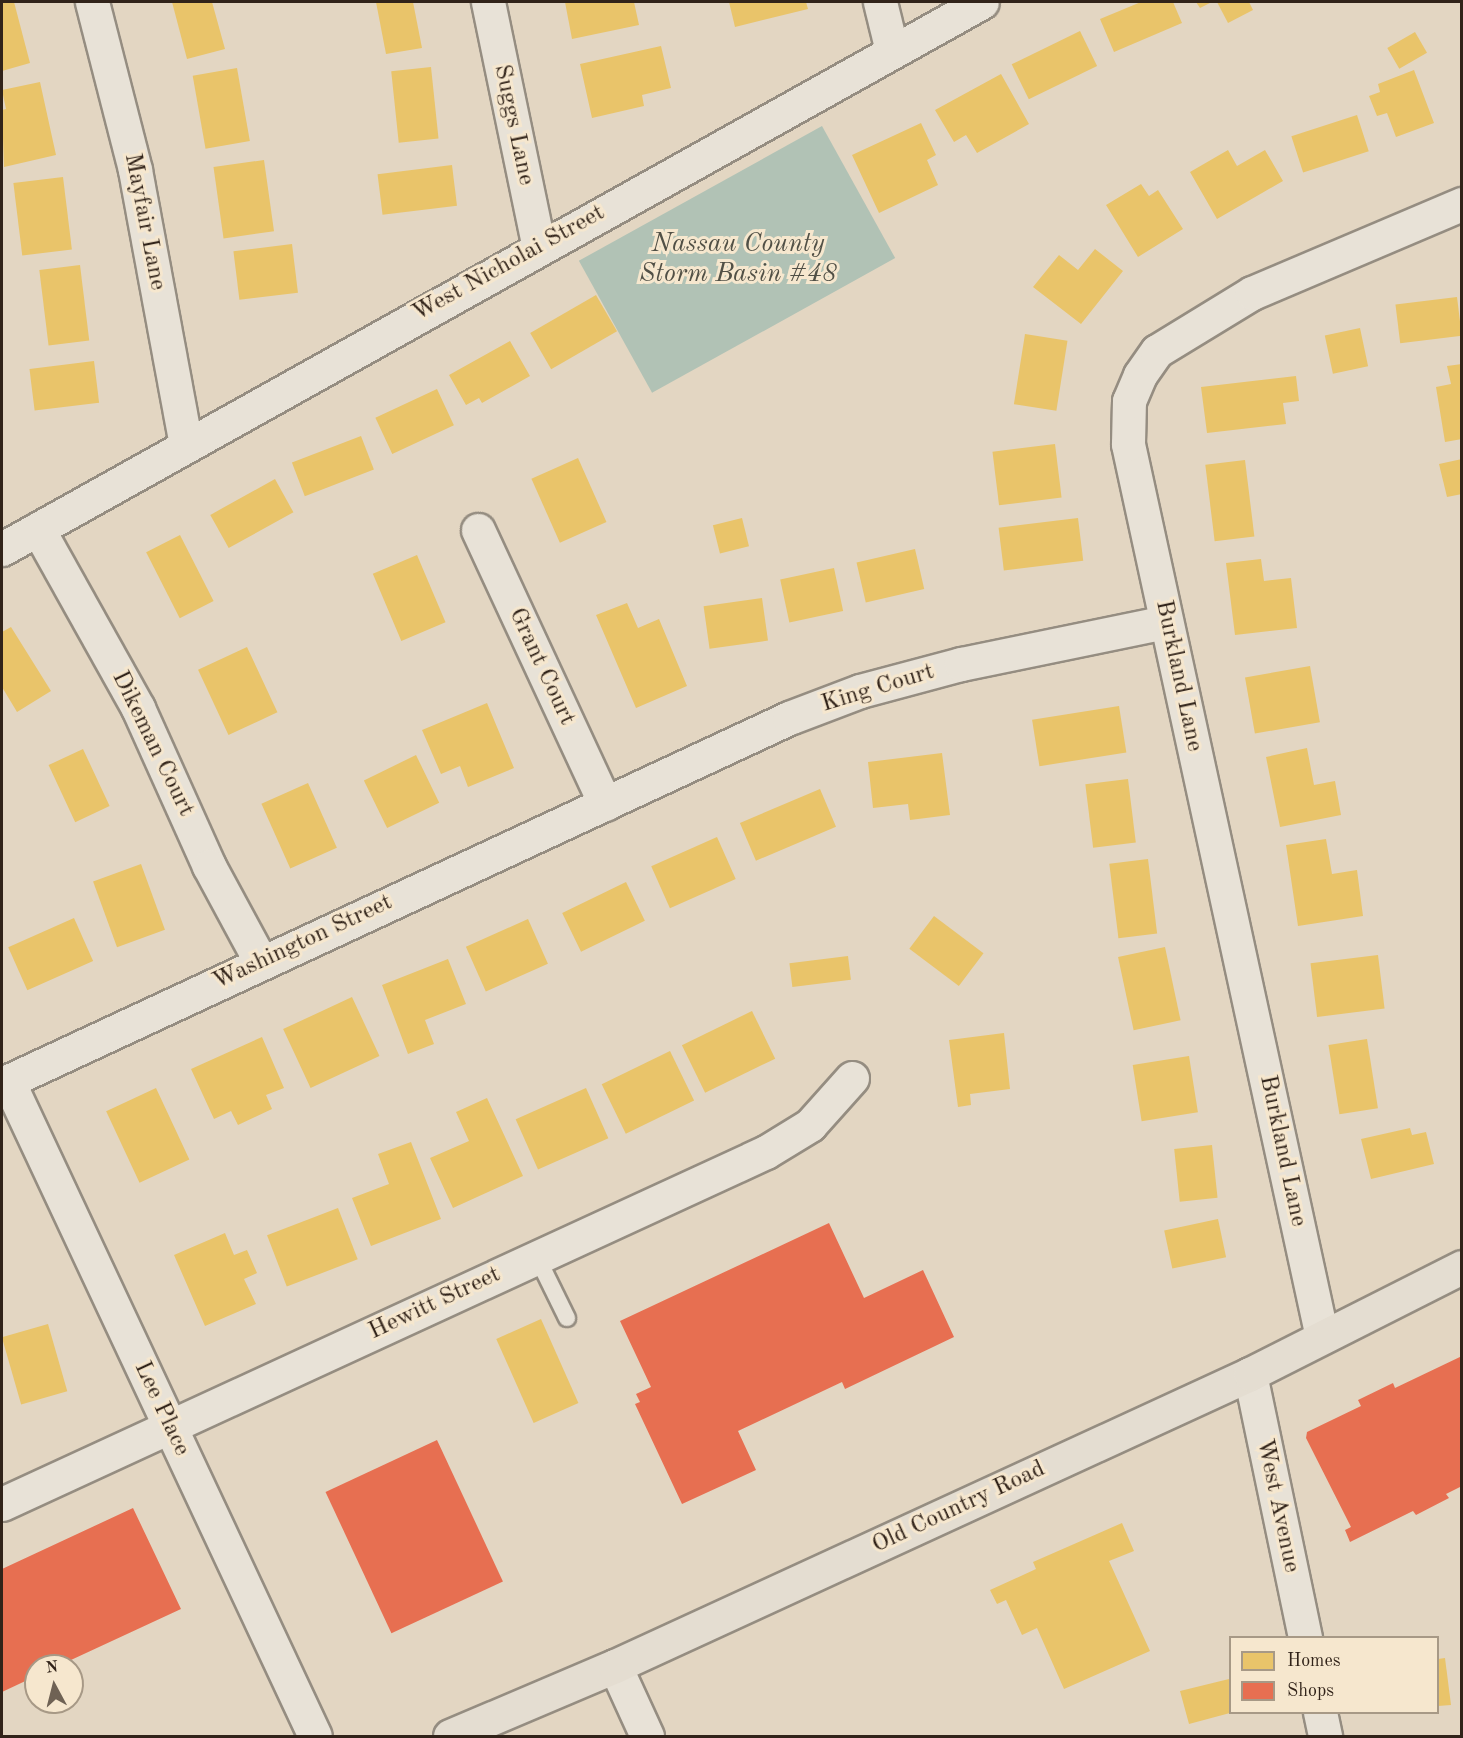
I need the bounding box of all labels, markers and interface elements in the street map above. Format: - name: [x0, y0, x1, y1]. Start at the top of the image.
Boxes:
- street label: Suggs Lane: [486, 62, 540, 188]
- street label: Mayfair Lane: [117, 151, 171, 293]
- street label: West Nicholai Street: [408, 199, 610, 329]
- water label: Nassau County Storm Basin #48: [639, 229, 837, 290]
- street label: Burkland Lane: [1148, 598, 1208, 754]
- street label: Grant Court: [501, 604, 581, 730]
- street label: King Court: [818, 658, 938, 720]
- street label: Dikeman Court: [104, 667, 200, 821]
- street label: Washington Street: [209, 889, 397, 997]
- street label: Burkland Lane: [1252, 1073, 1312, 1229]
- street label: Hewitt Street: [364, 1261, 506, 1347]
- street label: Lee Place: [127, 1357, 195, 1461]
- street label: West Avenue: [1249, 1436, 1305, 1576]
- street label: Old Country Road: [868, 1455, 1050, 1561]
- legend: [1229, 1636, 1439, 1714]
- text: Homes: [1287, 1652, 1341, 1670]
- north arrow: [24, 1654, 84, 1714]
- text: N: [45, 1659, 59, 1677]
- text: Shops: [1287, 1682, 1334, 1700]

